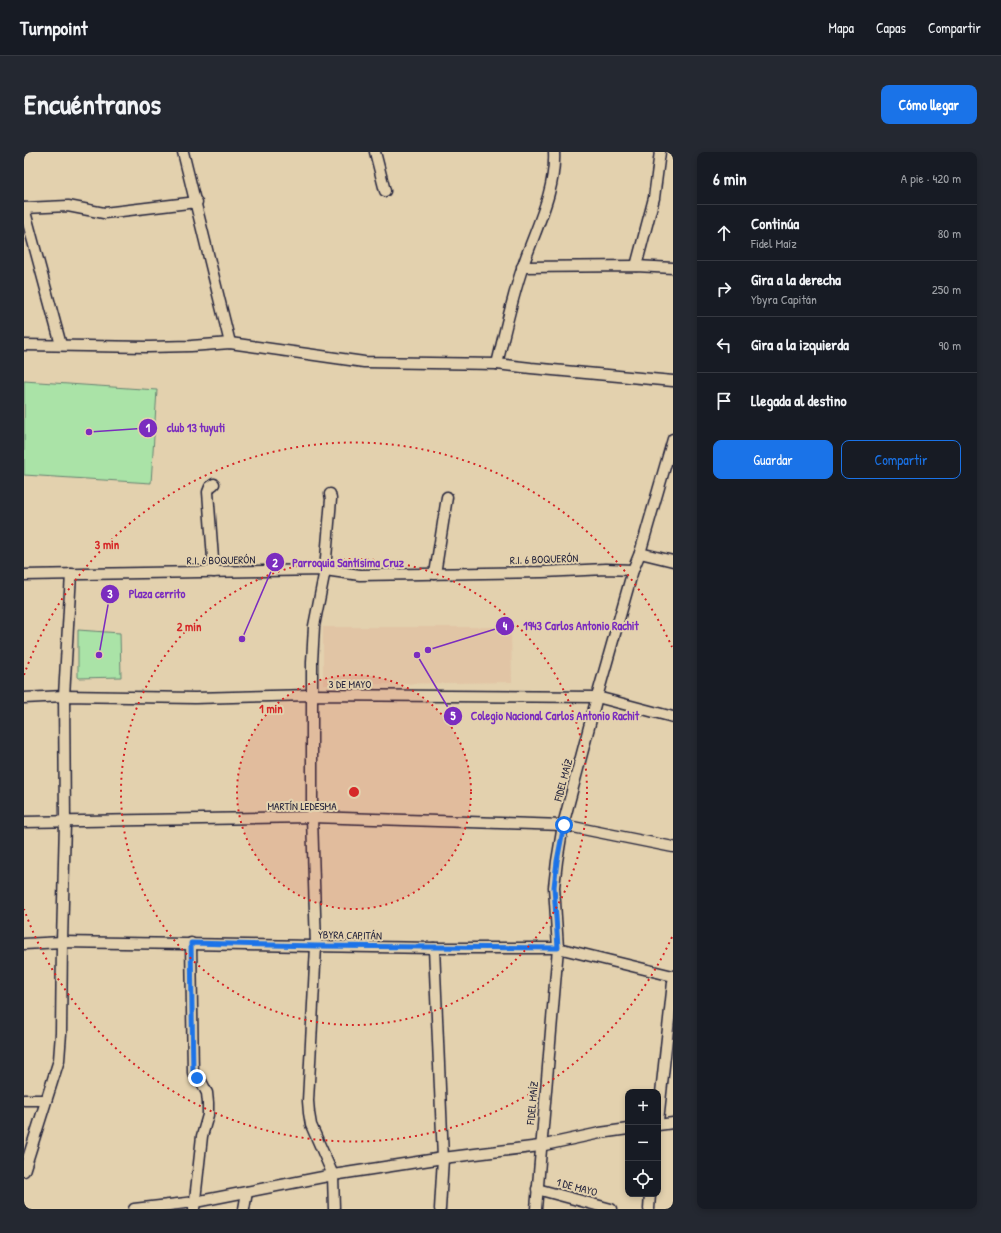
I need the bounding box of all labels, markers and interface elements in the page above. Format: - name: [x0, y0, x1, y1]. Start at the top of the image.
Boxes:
- text: Turnpoint: [20, 15, 88, 41]
- text: Mapa: [829, 18, 854, 37]
- text: Capas: [876, 18, 906, 37]
- text: Compartir: [928, 18, 981, 37]
- text: Encuéntranos: [24, 85, 161, 123]
- button: Cómo llegar: [881, 85, 977, 124]
- text: 6 min: [713, 167, 747, 190]
- text: A pie · 420 m: [901, 169, 961, 187]
- text: Continúa: [751, 213, 799, 234]
- icon: ahead: [713, 222, 735, 244]
- text: 80 m: [938, 224, 961, 242]
- text: Fidel Maíz: [751, 234, 797, 252]
- text: Gira a la derecha: [751, 269, 841, 290]
- icon: right: [713, 278, 735, 300]
- text: 250 m: [932, 280, 961, 298]
- text: Ybyra Capitán: [751, 290, 817, 308]
- icon: left: [713, 334, 735, 356]
- text: Gira a la izquierda: [751, 334, 849, 355]
- text: 90 m: [939, 336, 961, 354]
- icon: arrive: [713, 390, 735, 412]
- text: Llegada al destino: [751, 390, 847, 411]
- callout: club 13 tuyuti: [138, 416, 233, 440]
- text: 1: [146, 419, 151, 436]
- text: club 13 tuyuti: [167, 419, 226, 437]
- button: Guardar: [713, 440, 833, 479]
- button: Compartir: [841, 440, 961, 479]
- text: 3 min: [95, 536, 120, 553]
- callout: Parroquia Santísima Cruz: [265, 550, 412, 574]
- street label: R.I. 6 BOQUERÓN: [510, 551, 579, 567]
- street label: R.I. 6 BOQUERÓN: [187, 552, 256, 568]
- text: 2: [272, 554, 278, 571]
- text: Parroquia Santísima Cruz: [292, 554, 405, 572]
- callout: Plaza cerrito: [100, 582, 193, 606]
- text: 3: [107, 585, 113, 602]
- text: Plaza cerrito: [129, 585, 185, 602]
- callout: 1943 Carlos Antonio Rachit: [495, 614, 647, 638]
- text: 4: [503, 617, 508, 634]
- text: 1943 Carlos Antonio Rachit: [523, 617, 640, 634]
- text: 2 min: [177, 618, 202, 635]
- street label: 3 DE MAYO: [329, 677, 371, 691]
- text: 1 min: [259, 700, 283, 717]
- callout: Colegio Nacional Carlos Antonio Rachit: [443, 704, 647, 728]
- text: 5: [450, 707, 456, 724]
- text: Colegio Nacional Carlos Antonio Rachit: [471, 707, 640, 725]
- street label: FIDEL MAÍZ: [550, 757, 575, 804]
- centre of rings: [347, 785, 361, 799]
- street label: MARTÍN LEDESMA: [267, 799, 337, 813]
- route start: [555, 816, 573, 834]
- street label: YBYRA CAPITÁN: [318, 927, 382, 943]
- route end: [188, 1069, 206, 1087]
- street label: FIDEL MAÍZ: [523, 1080, 541, 1126]
- map controls: [625, 1089, 661, 1197]
- button: +: [625, 1089, 661, 1125]
- button: −: [625, 1125, 661, 1161]
- button: locate: [625, 1161, 661, 1197]
- street label: 1 DE MAYO: [555, 1175, 599, 1199]

